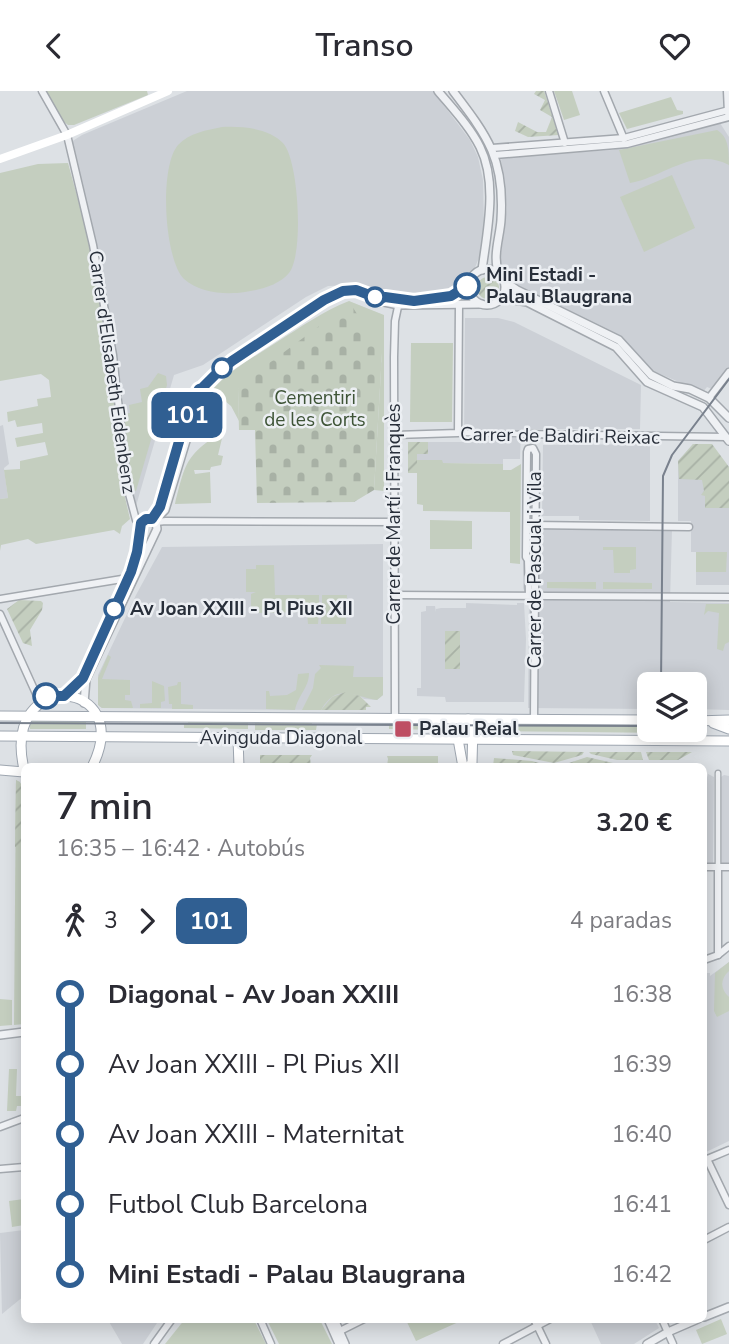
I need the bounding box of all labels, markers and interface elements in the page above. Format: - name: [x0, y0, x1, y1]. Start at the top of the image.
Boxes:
- text: Transo: [315, 24, 414, 67]
- icon: back: [35, 27, 73, 65]
- icon: heart: [656, 27, 694, 65]
- street label: Carrer d'Elisabeth Eidenbenz: [82, 249, 142, 495]
- place label: Mini Estadi - Palau Blaugrana: [486, 262, 632, 310]
- marker: Mini Estadi - Palau Blaugrana: [454, 273, 480, 299]
- unlabelled marker: [365, 287, 385, 307]
- unlabelled marker: [212, 358, 232, 378]
- park label: Cementiri de les Corts: [264, 385, 366, 433]
- line badge: 101: [147, 392, 227, 438]
- text: 101: [165, 399, 209, 431]
- street label: Carrer de Martí i Franquès: [381, 403, 407, 625]
- street label: Carrer de Baldiri Reixac: [460, 421, 660, 451]
- street label: Carrer de Pascual i Vila: [522, 471, 548, 669]
- place label: Av Joan XXIII - Pl Pius XII: [130, 596, 353, 622]
- marker: Av Joan XXIII - Pl Pius XII: [104, 599, 124, 619]
- map controls: [637, 672, 707, 742]
- button: layers: [637, 672, 707, 742]
- unlabelled marker: [33, 683, 59, 709]
- place label: Palau Reial: [419, 716, 518, 742]
- marker: Palau Reial: [393, 719, 413, 739]
- street label: Avinguda Diagonal: [200, 725, 363, 751]
- text: 7 min: [56, 781, 153, 832]
- text: 3.20 €: [596, 805, 672, 840]
- text: 16:35 – 16:42 · Autobús: [56, 833, 305, 864]
- icon: walk: [56, 902, 94, 940]
- icon: forward: [128, 902, 166, 940]
- text: 3: [104, 905, 118, 936]
- text: 101: [190, 905, 233, 937]
- text: 4 paradas: [570, 905, 672, 936]
- text: Diagonal - Av Joan XXIII: [108, 977, 399, 1012]
- text: 16:38: [612, 979, 672, 1010]
- text: Av Joan XXIII - Pl Pius XII: [108, 1047, 400, 1082]
- text: 16:39: [612, 1049, 672, 1080]
- text: Av Joan XXIII - Maternitat: [108, 1117, 404, 1152]
- text: 16:40: [612, 1119, 672, 1150]
- text: Futbol Club Barcelona: [108, 1187, 368, 1222]
- text: 16:41: [612, 1189, 672, 1220]
- text: Mini Estadi - Palau Blaugrana: [108, 1257, 466, 1292]
- text: 16:42: [612, 1259, 672, 1290]

